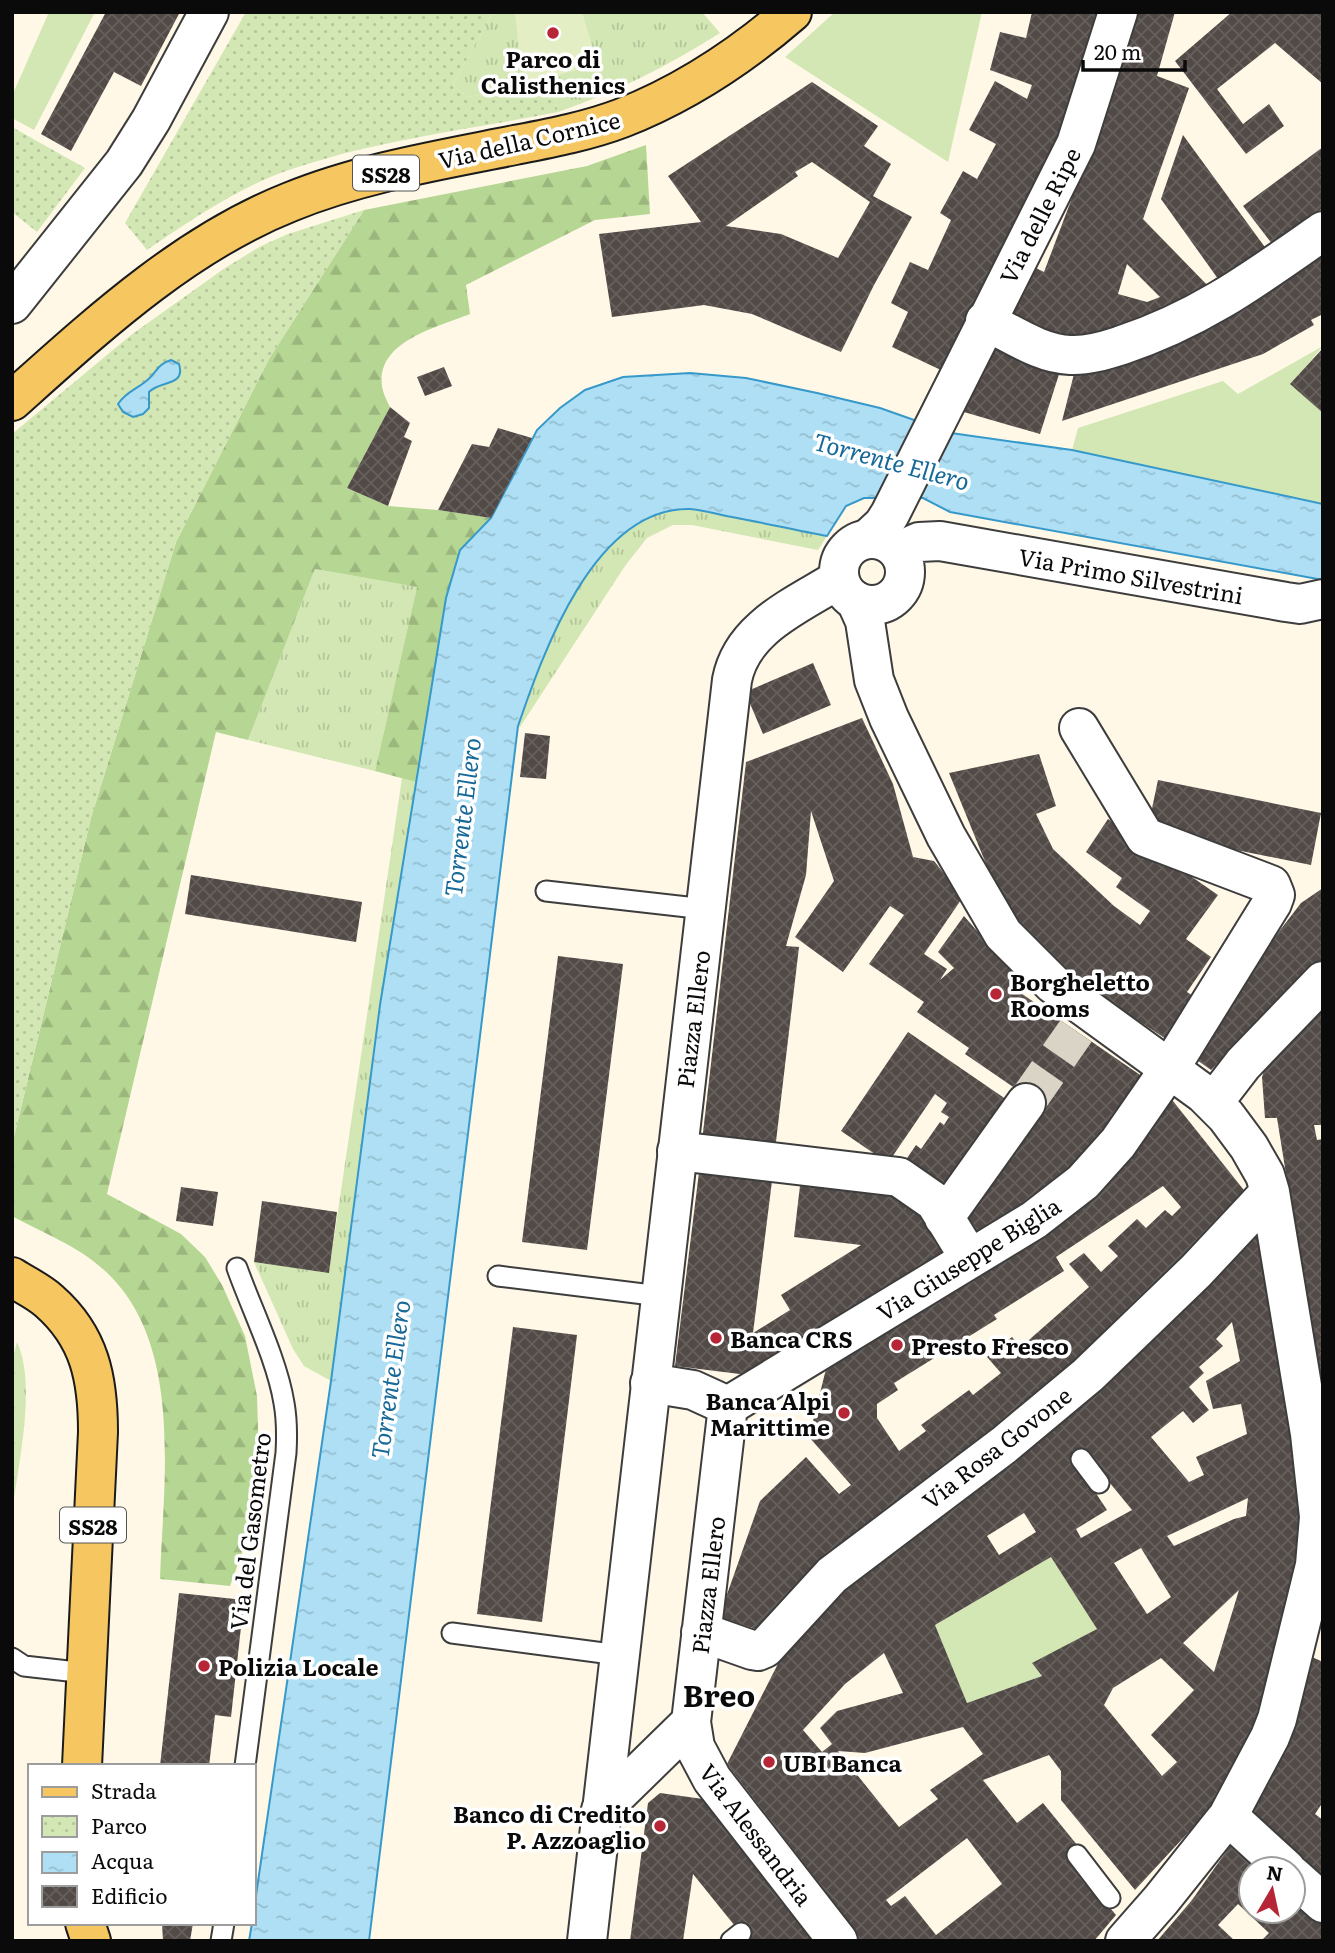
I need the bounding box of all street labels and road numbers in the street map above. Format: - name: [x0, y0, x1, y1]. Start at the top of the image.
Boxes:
- street label: Via della Cornice: [435, 102, 623, 176]
- street label: Via delle Ripe: [990, 141, 1088, 289]
- road number: SS28: [353, 156, 419, 190]
- street label: Via Primo Silvestrini: [1016, 539, 1246, 612]
- street label: Piazza Ellero: [667, 948, 717, 1090]
- street label: Via Giuseppe Biglia: [870, 1187, 1067, 1328]
- street label: Via Rosa Govone: [914, 1378, 1078, 1516]
- street label: Via del Gasometro: [220, 1430, 278, 1632]
- road number: SS28: [60, 1508, 126, 1542]
- street label: Piazza Ellero: [682, 1514, 732, 1656]
- street label: Via Alessandria: [692, 1756, 822, 1913]

